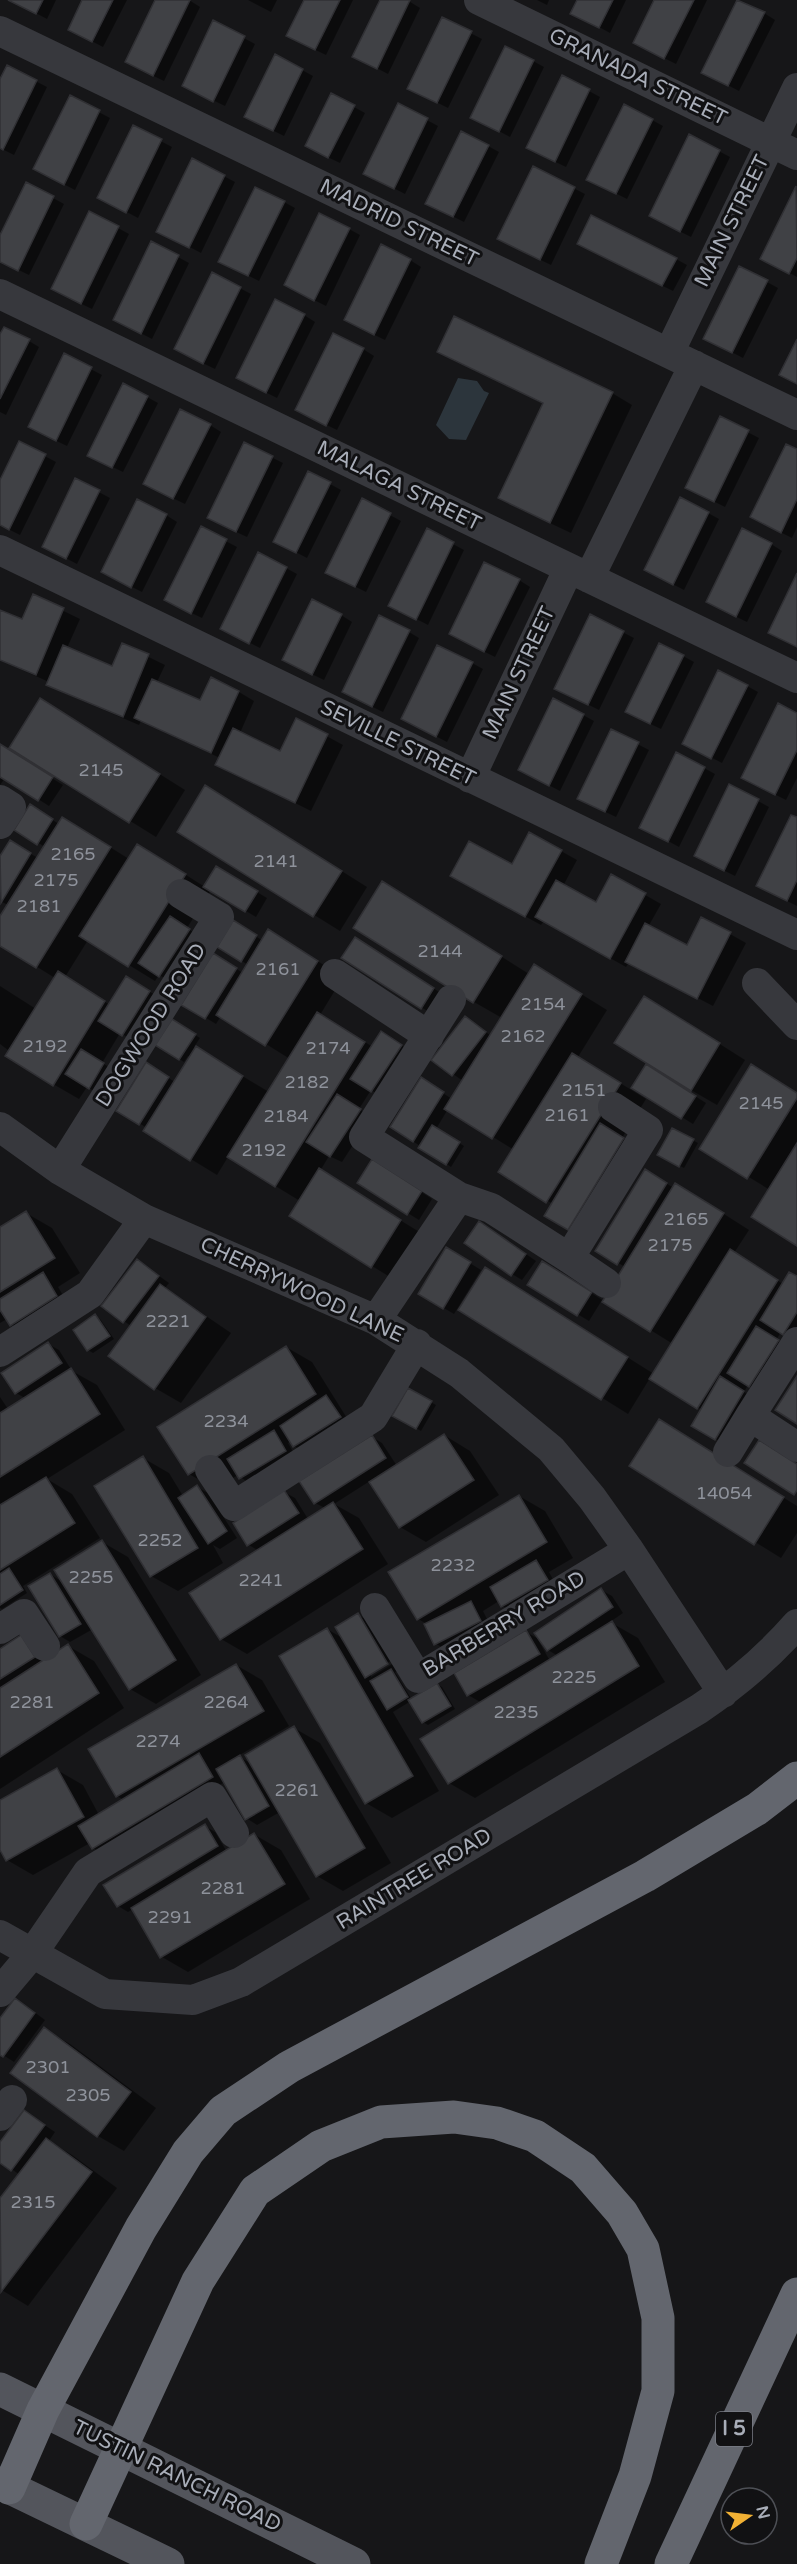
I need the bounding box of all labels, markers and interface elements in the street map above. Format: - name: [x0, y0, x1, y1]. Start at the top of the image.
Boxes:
- street label: GRANADA STREET: [545, 23, 731, 131]
- street label: MAIN STREET: [689, 151, 775, 291]
- street label: MADRID STREET: [316, 174, 483, 272]
- street label: MALAGA STREET: [313, 435, 485, 537]
- street label: MAIN STREET: [477, 602, 561, 743]
- street label: SEVILLE STREET: [316, 695, 480, 791]
- house number: 2145: [78, 759, 124, 781]
- house number: 2165: [50, 843, 96, 865]
- house number: 2141: [253, 850, 299, 872]
- house number: 2175: [33, 869, 79, 891]
- house number: 2181: [16, 895, 62, 917]
- street label: DOGWOOD ROAD: [90, 938, 212, 1112]
- house number: 2144: [417, 940, 463, 962]
- house number: 2161: [255, 958, 301, 980]
- house number: 2154: [520, 993, 566, 1015]
- house number: 2162: [500, 1025, 546, 1047]
- house number: 2192: [22, 1035, 68, 1057]
- house number: 2174: [305, 1037, 351, 1059]
- house number: 2182: [284, 1071, 330, 1093]
- house number: 2151: [561, 1079, 607, 1101]
- house number: 2145: [738, 1092, 784, 1114]
- house number: 2161: [544, 1104, 590, 1126]
- house number: 2184: [263, 1105, 309, 1127]
- house number: 2192: [241, 1139, 287, 1161]
- house number: 2165: [663, 1208, 709, 1230]
- street label: CHERRYWOOD LANE: [196, 1232, 408, 1348]
- house number: 2175: [647, 1234, 693, 1256]
- house number: 2221: [145, 1310, 191, 1332]
- house number: 2234: [203, 1410, 249, 1432]
- house number: 14054: [696, 1482, 752, 1504]
- house number: 2252: [137, 1529, 183, 1551]
- house number: 2232: [430, 1554, 476, 1576]
- house number: 2255: [68, 1566, 114, 1588]
- street label: BARBERRY ROAD: [418, 1566, 590, 1682]
- house number: 2241: [238, 1569, 284, 1591]
- house number: 2225: [551, 1666, 597, 1688]
- house number: 2281: [9, 1691, 55, 1713]
- house number: 2264: [203, 1691, 249, 1713]
- house number: 2235: [493, 1701, 539, 1723]
- house number: 2274: [135, 1730, 181, 1752]
- house number: 2261: [274, 1779, 320, 1801]
- street label: RAINTREE ROAD: [332, 1823, 496, 1935]
- house number: 2281: [200, 1877, 246, 1899]
- house number: 2291: [147, 1906, 193, 1928]
- house number: 2301: [25, 2056, 71, 2078]
- house number: 2305: [65, 2084, 111, 2106]
- house number: 2315: [10, 2191, 56, 2213]
- road number: I 5: [716, 2412, 752, 2446]
- street label: TUSTIN RANCH ROAD: [69, 2415, 285, 2537]
- north arrow: [719, 2486, 779, 2546]
- text: N: [751, 2504, 774, 2521]

